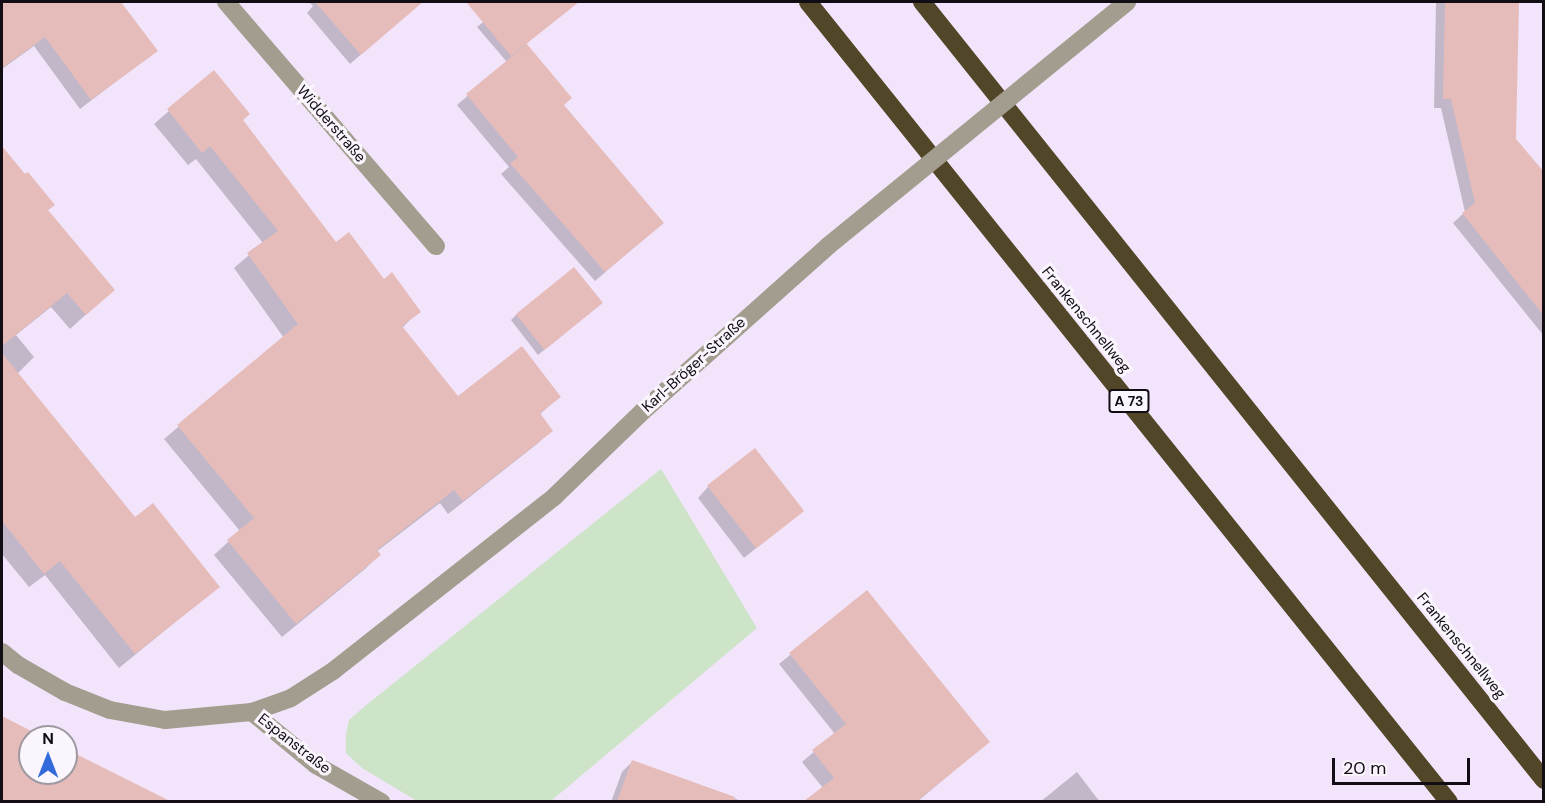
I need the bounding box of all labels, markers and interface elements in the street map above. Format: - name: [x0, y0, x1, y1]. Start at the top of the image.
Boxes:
- street label: Widderstraße: [293, 82, 369, 166]
- street label: Frankenschnellweg: [1038, 263, 1134, 377]
- street label: Karl-Bröger-Straße: [638, 314, 750, 416]
- road number: A 73: [1108, 390, 1150, 412]
- street label: Frankenschnellweg: [1413, 589, 1509, 703]
- street label: Espanstraße: [254, 710, 334, 778]
- north arrow: [18, 725, 78, 785]
- text: N: [42, 728, 54, 749]
- scale bar: [1335, 746, 1473, 784]
- text: 20 m: [1343, 756, 1386, 780]

